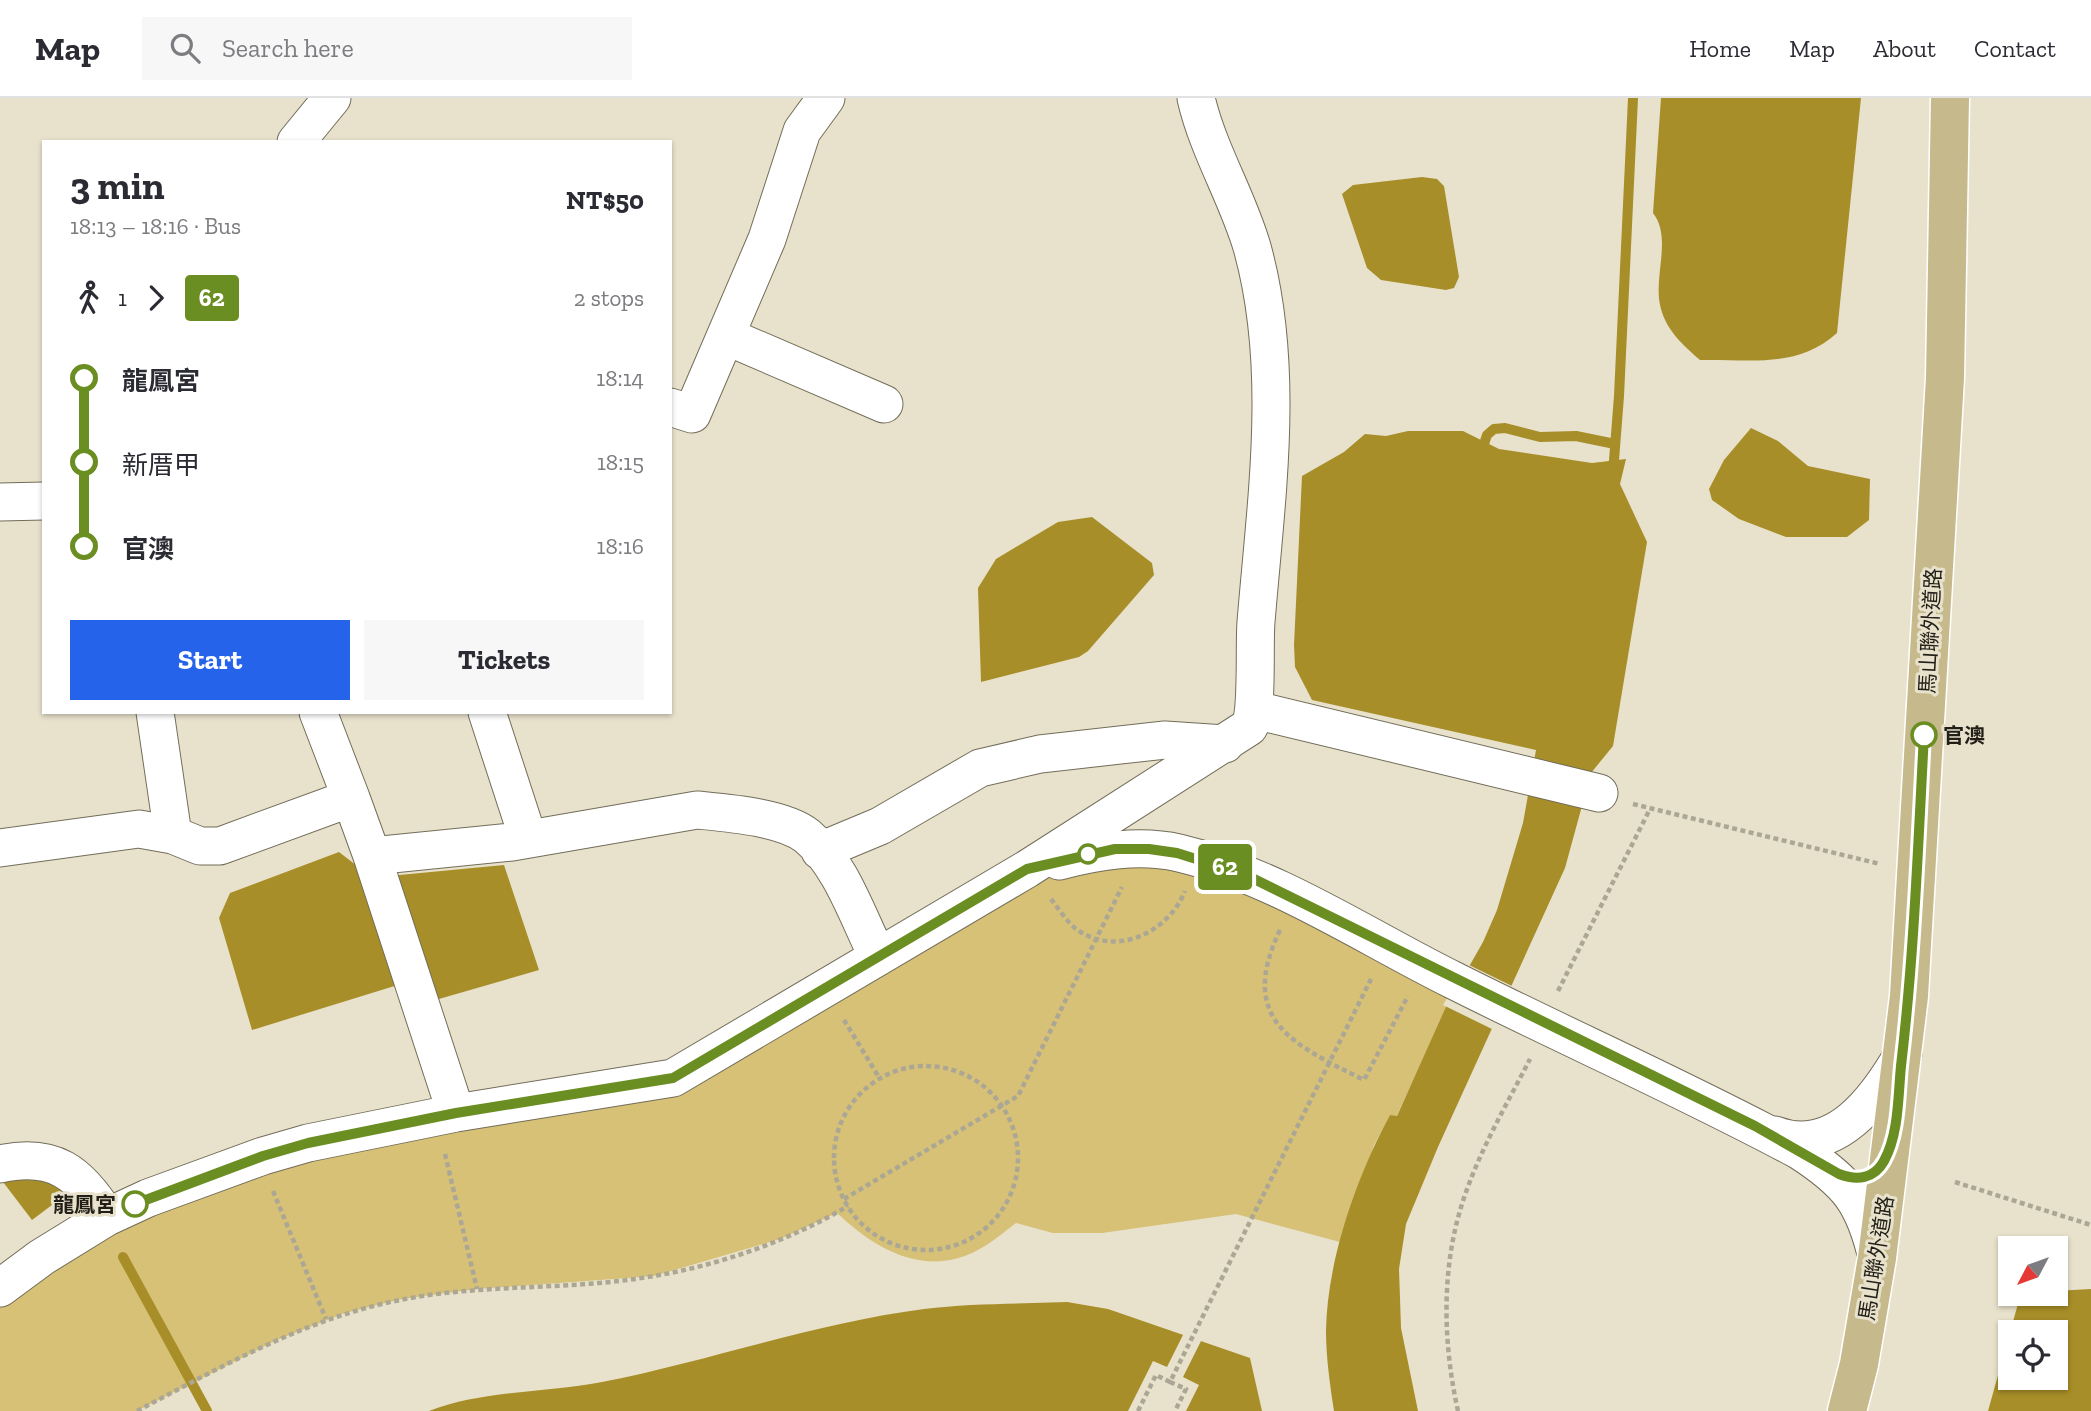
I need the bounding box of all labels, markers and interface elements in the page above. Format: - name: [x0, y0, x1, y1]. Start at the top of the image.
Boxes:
- search box: [142, 17, 632, 80]
- text: Map: [35, 29, 100, 68]
- icon: search: [166, 29, 204, 67]
- text: Search here: [222, 32, 354, 64]
- text: Home: [1689, 34, 1751, 63]
- text: Map: [1789, 34, 1835, 63]
- text: About: [1873, 34, 1936, 63]
- text: Contact: [1974, 34, 2056, 63]
- text: 3 min: [70, 163, 165, 209]
- text: NT$50: [566, 184, 644, 216]
- text: 18:13 – 18:16 · Bus: [70, 212, 241, 240]
- icon: walk: [70, 279, 108, 317]
- icon: forward: [137, 279, 175, 317]
- text: 62: [199, 283, 225, 312]
- text: 1: [118, 284, 127, 312]
- text: 2 stops: [574, 284, 644, 312]
- text: 18:14: [596, 364, 644, 392]
- text: 龍鳳宮: [122, 365, 200, 397]
- text: 18:15: [597, 448, 644, 476]
- text: 新厝甲: [122, 449, 200, 481]
- text: 18:16: [597, 532, 644, 560]
- text: 官澳: [122, 533, 174, 565]
- street label: 馬山聯外道路: [1914, 567, 1946, 695]
- button: Start: [70, 620, 350, 700]
- button: Tickets: [364, 620, 644, 700]
- marker: 官澳: [1911, 722, 1937, 748]
- place label: 官澳: [1943, 723, 1985, 748]
- unlabelled marker: [1078, 844, 1098, 864]
- line badge: 62: [1194, 844, 1256, 890]
- text: 62: [1212, 852, 1238, 881]
- marker: 龍鳳宮: [122, 1191, 148, 1217]
- place label: 龍鳳宮: [53, 1192, 116, 1217]
- street label: 馬山聯外道路: [1854, 1194, 1898, 1322]
- north arrow: [1998, 1236, 2068, 1306]
- map controls: [1998, 1236, 2068, 1390]
- button: locate: [1998, 1320, 2068, 1390]

